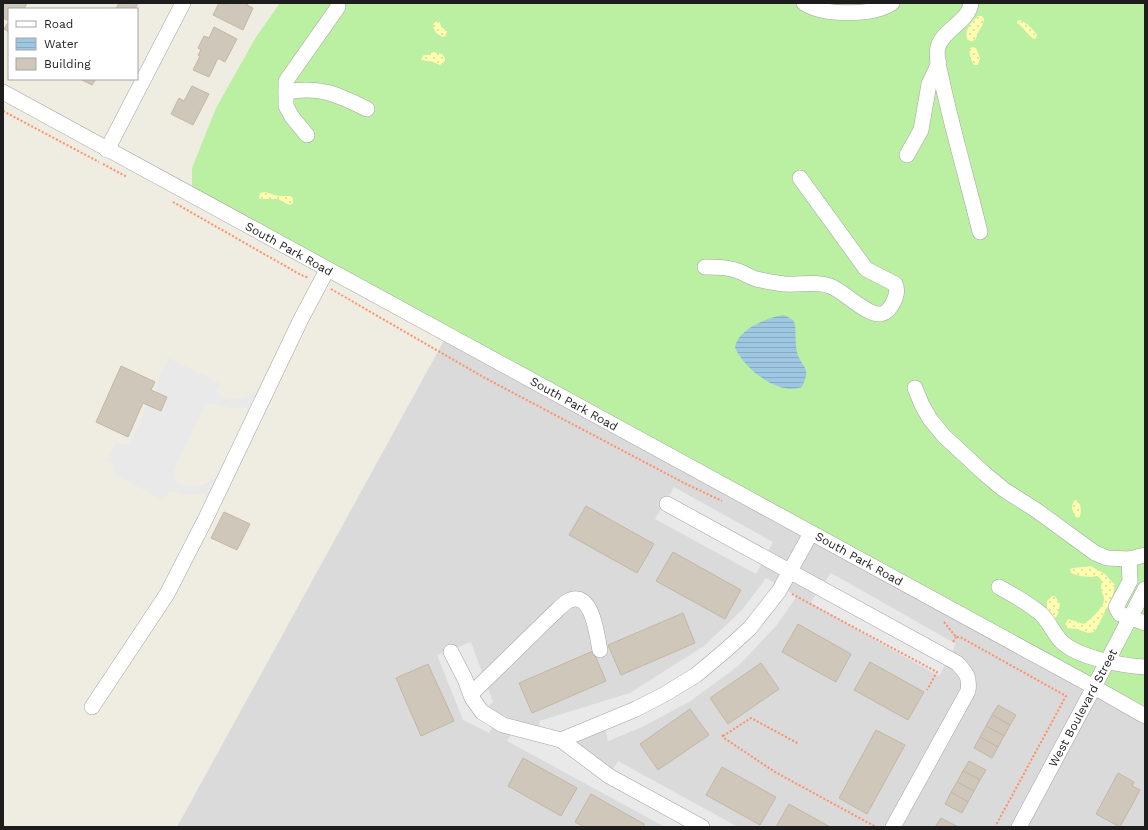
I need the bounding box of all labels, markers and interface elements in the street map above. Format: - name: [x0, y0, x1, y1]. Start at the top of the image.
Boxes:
- legend: [8, 8, 138, 80]
- text: Road: [44, 17, 73, 31]
- text: Water: [44, 37, 79, 51]
- text: Building: [44, 57, 91, 71]
- street label: South Park Road: [243, 219, 335, 279]
- street label: South Park Road: [528, 374, 620, 434]
- street label: South Park Road: [813, 529, 905, 589]
- street label: West Boulevard Street: [1046, 647, 1120, 769]

